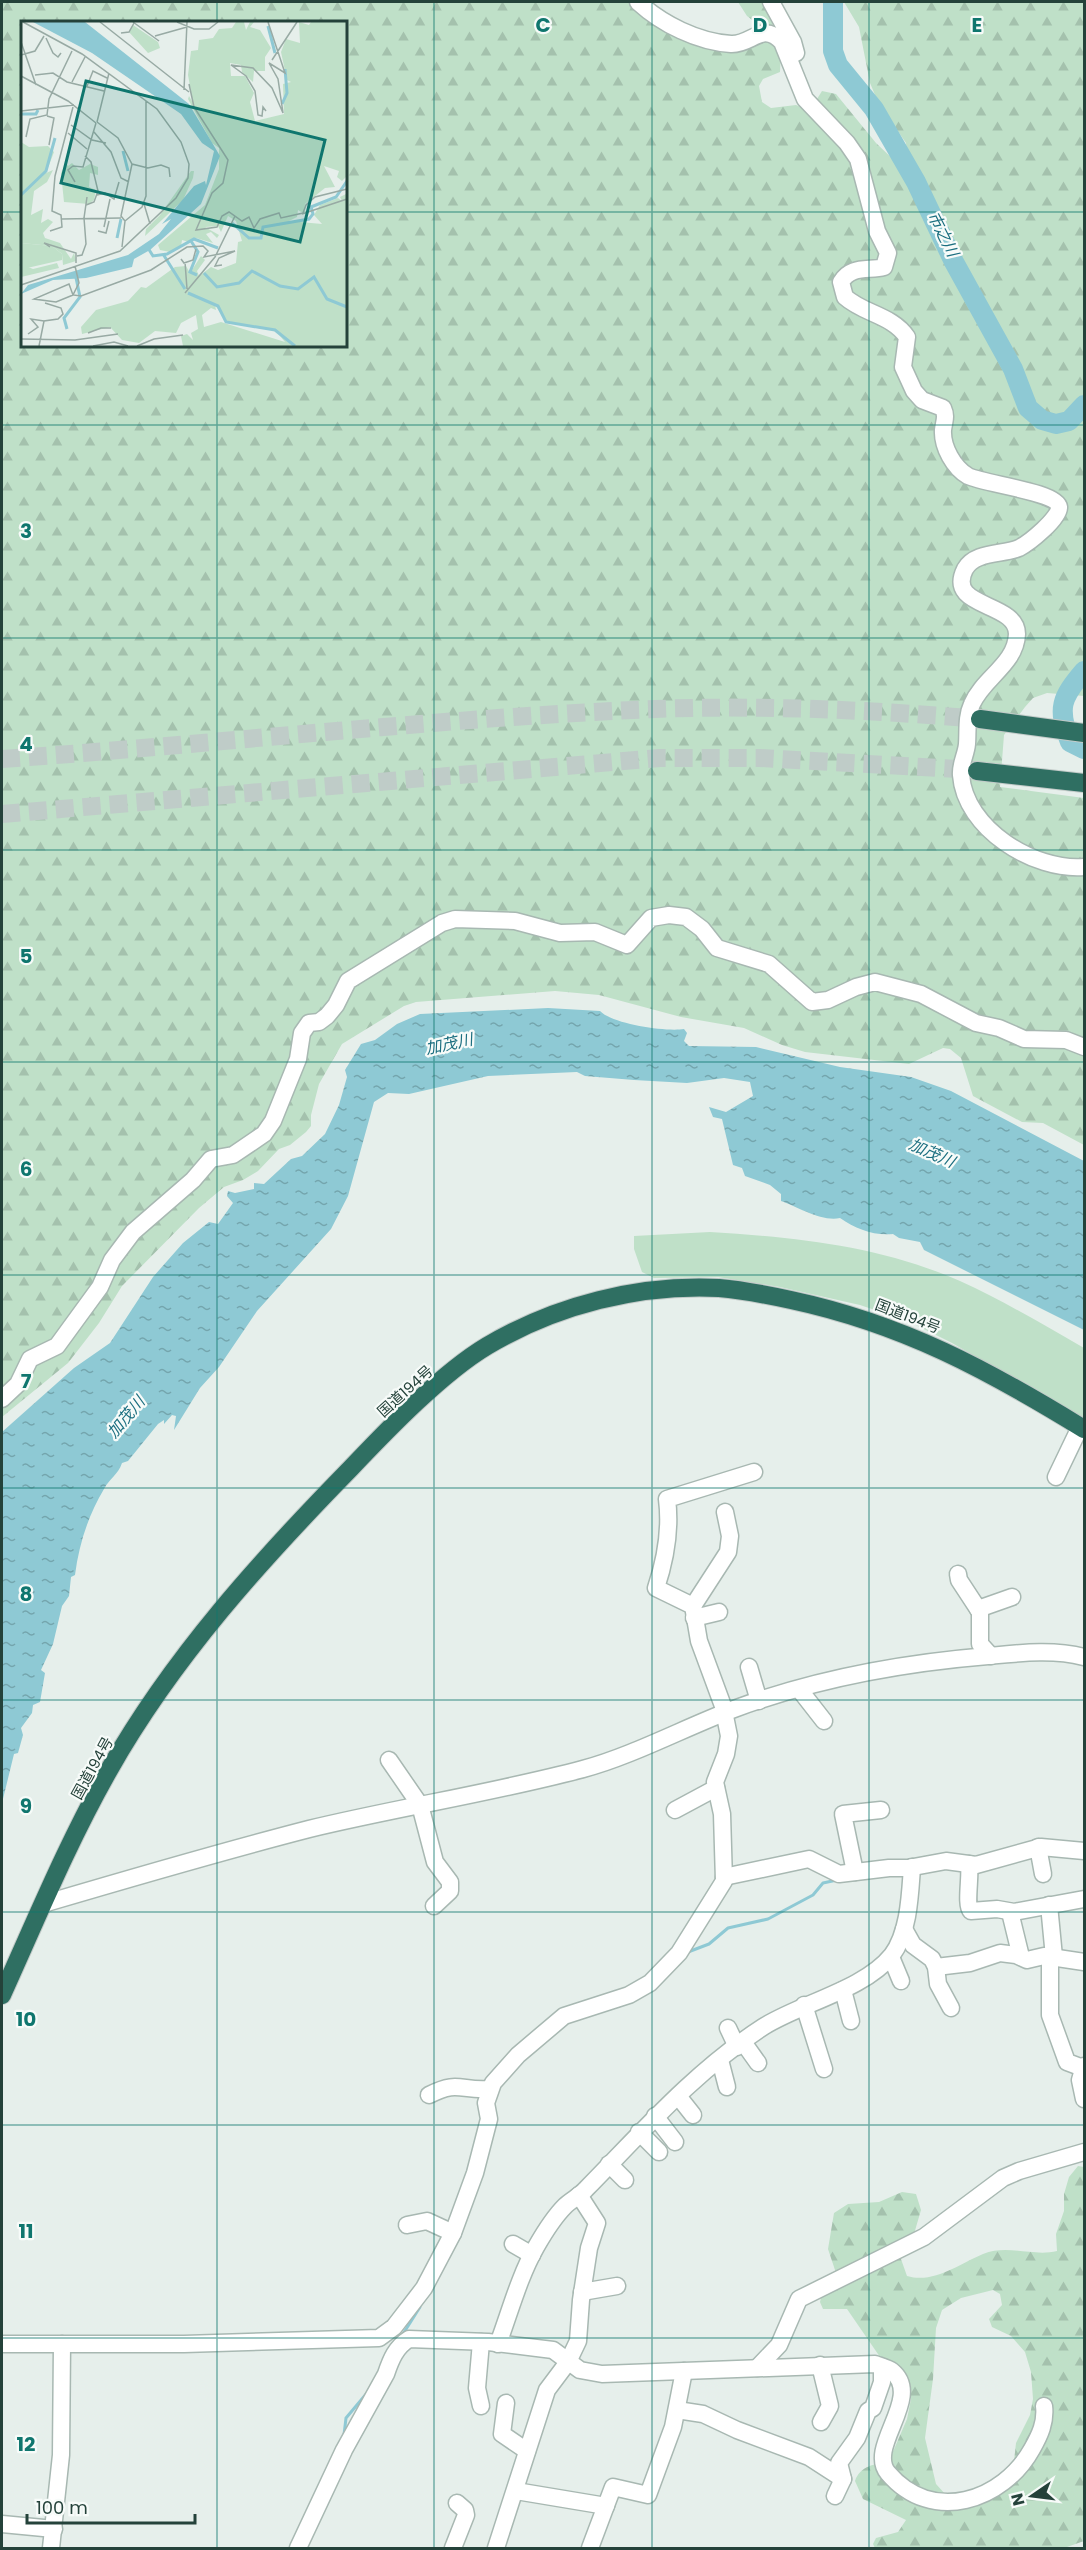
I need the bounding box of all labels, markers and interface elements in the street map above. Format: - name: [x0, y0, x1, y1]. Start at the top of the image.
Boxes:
- text: C: [535, 11, 551, 39]
- text: D: [753, 11, 767, 39]
- text: E: [972, 11, 982, 39]
- inset map: [21, 21, 346, 346]
- water label: 市之川: [922, 207, 965, 262]
- text: 3: [20, 517, 32, 545]
- text: 4: [19, 730, 33, 758]
- text: 5: [20, 942, 33, 970]
- water label: 加茂川: [423, 1027, 477, 1060]
- water label: 加茂川: [905, 1133, 960, 1174]
- text: 6: [20, 1155, 32, 1183]
- street label: 国道194号: [872, 1294, 944, 1338]
- street label: 国道194号: [372, 1360, 438, 1422]
- text: 7: [21, 1367, 32, 1395]
- water label: 加茂川: [102, 1390, 152, 1443]
- text: 8: [20, 1580, 32, 1608]
- street label: 国道194号: [66, 1733, 118, 1803]
- text: 9: [20, 1792, 32, 1820]
- text: 10: [16, 2005, 36, 2033]
- text: 11: [18, 2217, 34, 2245]
- text: 12: [17, 2430, 35, 2458]
- north arrow: [1002, 2466, 1062, 2526]
- scale bar: [27, 2487, 195, 2525]
- text: N: [1005, 2491, 1031, 2508]
- text: 100 m: [36, 2495, 88, 2520]

